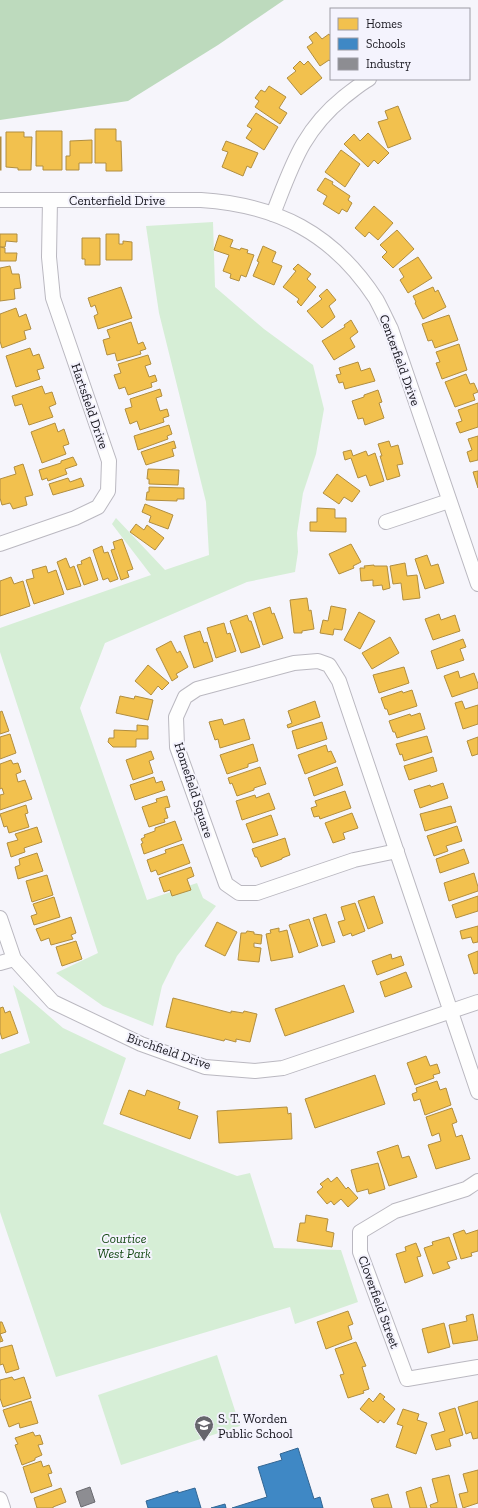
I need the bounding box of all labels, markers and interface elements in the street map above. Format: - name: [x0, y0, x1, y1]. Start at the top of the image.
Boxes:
- legend: [330, 8, 470, 80]
- text: Homes: [366, 17, 402, 31]
- text: Schools: [366, 37, 405, 51]
- text: Industry: [366, 57, 412, 71]
- street label: Centerfield Drive: [69, 193, 165, 208]
- street label: Centerfield Drive: [377, 312, 423, 408]
- street label: Hartsfield Drive: [68, 361, 112, 451]
- street label: Homefield Square: [171, 740, 217, 840]
- street label: Birchfield Drive: [125, 1030, 213, 1072]
- park label: Courtice West Park: [97, 1231, 151, 1261]
- street label: Cloverfield Street: [355, 1254, 403, 1351]
- place label: S. T. Worden Public School: [218, 1411, 293, 1441]
- school or university icon: S. T. Worden Public School: [193, 1414, 215, 1442]

